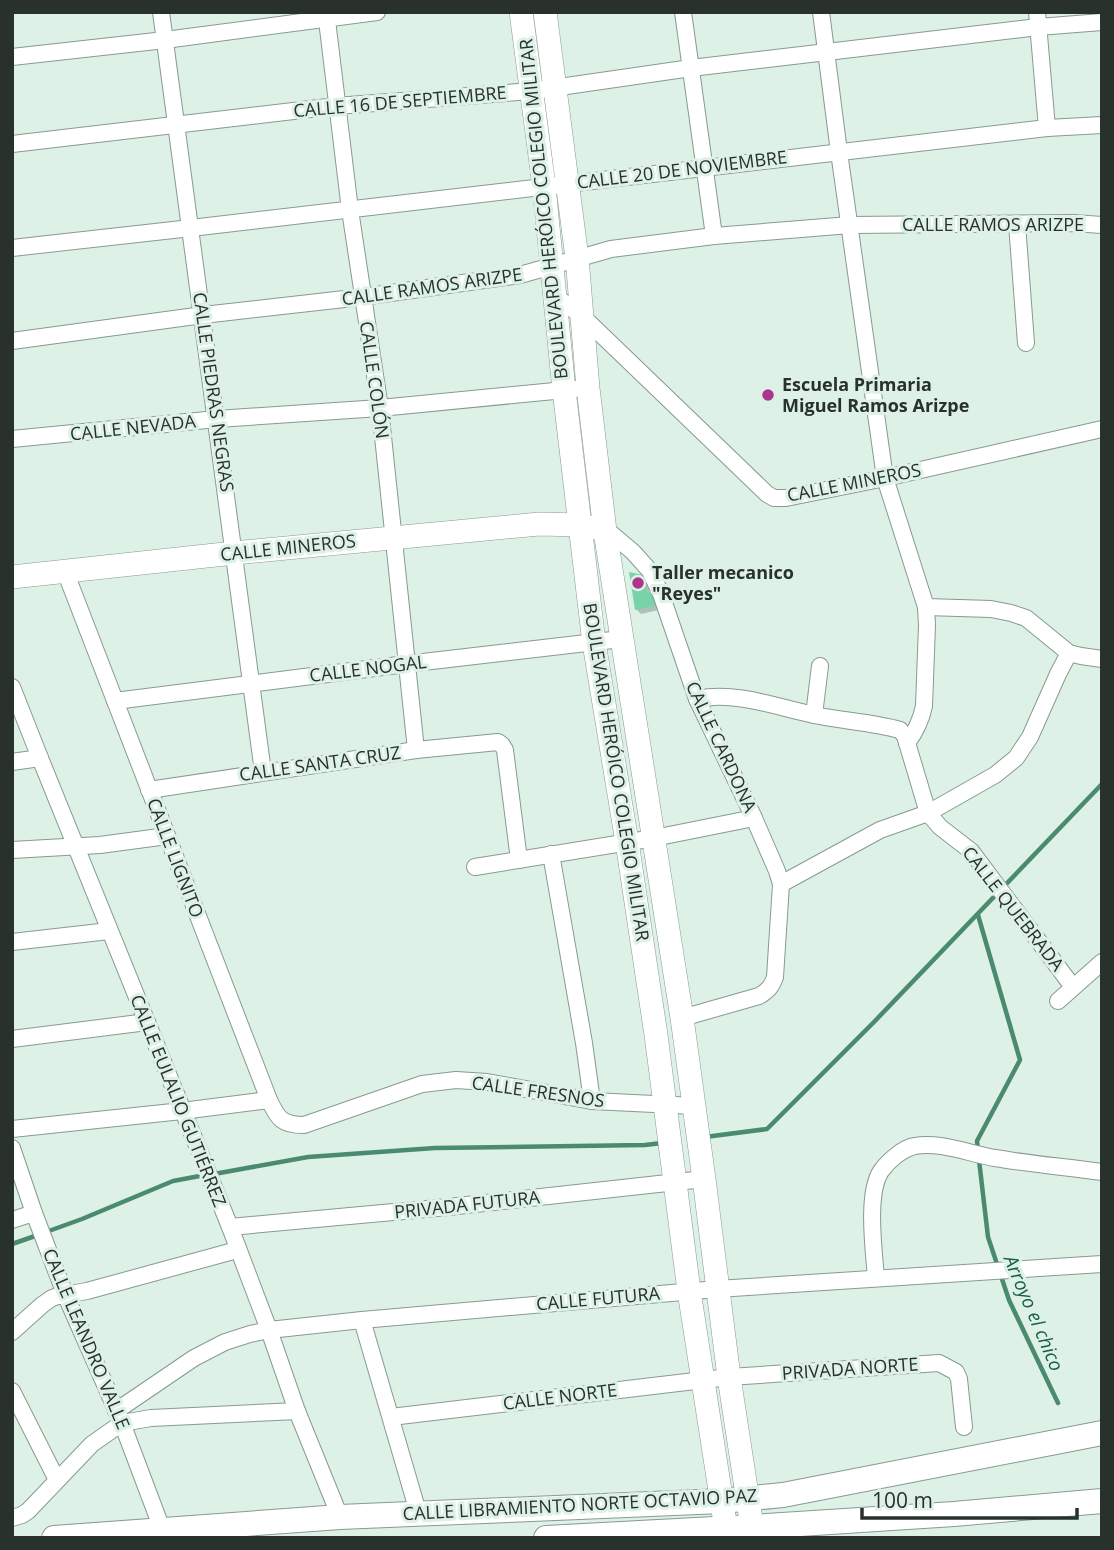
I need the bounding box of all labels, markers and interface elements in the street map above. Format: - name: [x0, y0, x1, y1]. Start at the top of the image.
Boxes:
- street label: BOULEVARD HERÓICO COLEGIO MILITAR: [513, 38, 573, 380]
- street label: CALLE 16 DE SEPTIEMBRE: [292, 80, 507, 122]
- street label: CALLE 20 DE NOVIEMBRE: [575, 144, 788, 194]
- street label: CALLE RAMOS ARIZPE: [902, 212, 1084, 236]
- street label: CALLE RAMOS ARIZPE: [340, 261, 524, 311]
- street label: CALLE PIEDRAS NEGRAS: [188, 291, 240, 493]
- street label: CALLE COLÓN: [355, 320, 395, 440]
- place label: Escuela Primaria Miguel Ramos Arizpe: [782, 372, 969, 417]
- marker: Escuela Primaria Miguel Ramos Arizpe: [760, 387, 776, 403]
- street label: CALLE NEVADA: [69, 408, 198, 446]
- street label: CALLE MINEROS: [785, 457, 923, 507]
- street label: CALLE MINEROS: [219, 528, 357, 566]
- place label: Taller mecanico "Reyes": [652, 560, 794, 605]
- marker: Taller mecanico "Reyes": [630, 575, 646, 591]
- street label: BOULEVARD HERÓICO COLEGIO MILITAR: [578, 601, 656, 943]
- street label: CALLE NOGAL: [308, 649, 428, 687]
- street label: CALLE CARDONA: [681, 677, 763, 817]
- street label: CALLE SANTA CRUZ: [238, 740, 402, 786]
- street label: CALLE LIGNITO: [142, 794, 210, 921]
- street label: CALLE QUEBRADA: [958, 841, 1070, 976]
- street label: CALLE EULALIO GUTIÉRREZ: [125, 991, 233, 1210]
- street label: CALLE FRESNOS: [470, 1070, 606, 1112]
- street label: PRIVADA FUTURA: [393, 1184, 541, 1224]
- street label: CALLE LEANDRO VALLE: [38, 1245, 136, 1433]
- water label: Arroyo el chico: [997, 1249, 1070, 1375]
- street label: CALLE FUTURA: [535, 1281, 661, 1315]
- street label: PRIVADA NORTE: [781, 1351, 919, 1385]
- street label: CALLE NORTE: [501, 1377, 618, 1415]
- scale bar: [862, 1476, 1077, 1520]
- street label: CALLE LIBRAMIENTO NORTE OCTAVIO PAZ: [402, 1483, 758, 1525]
- text: 100 m: [872, 1486, 933, 1514]

